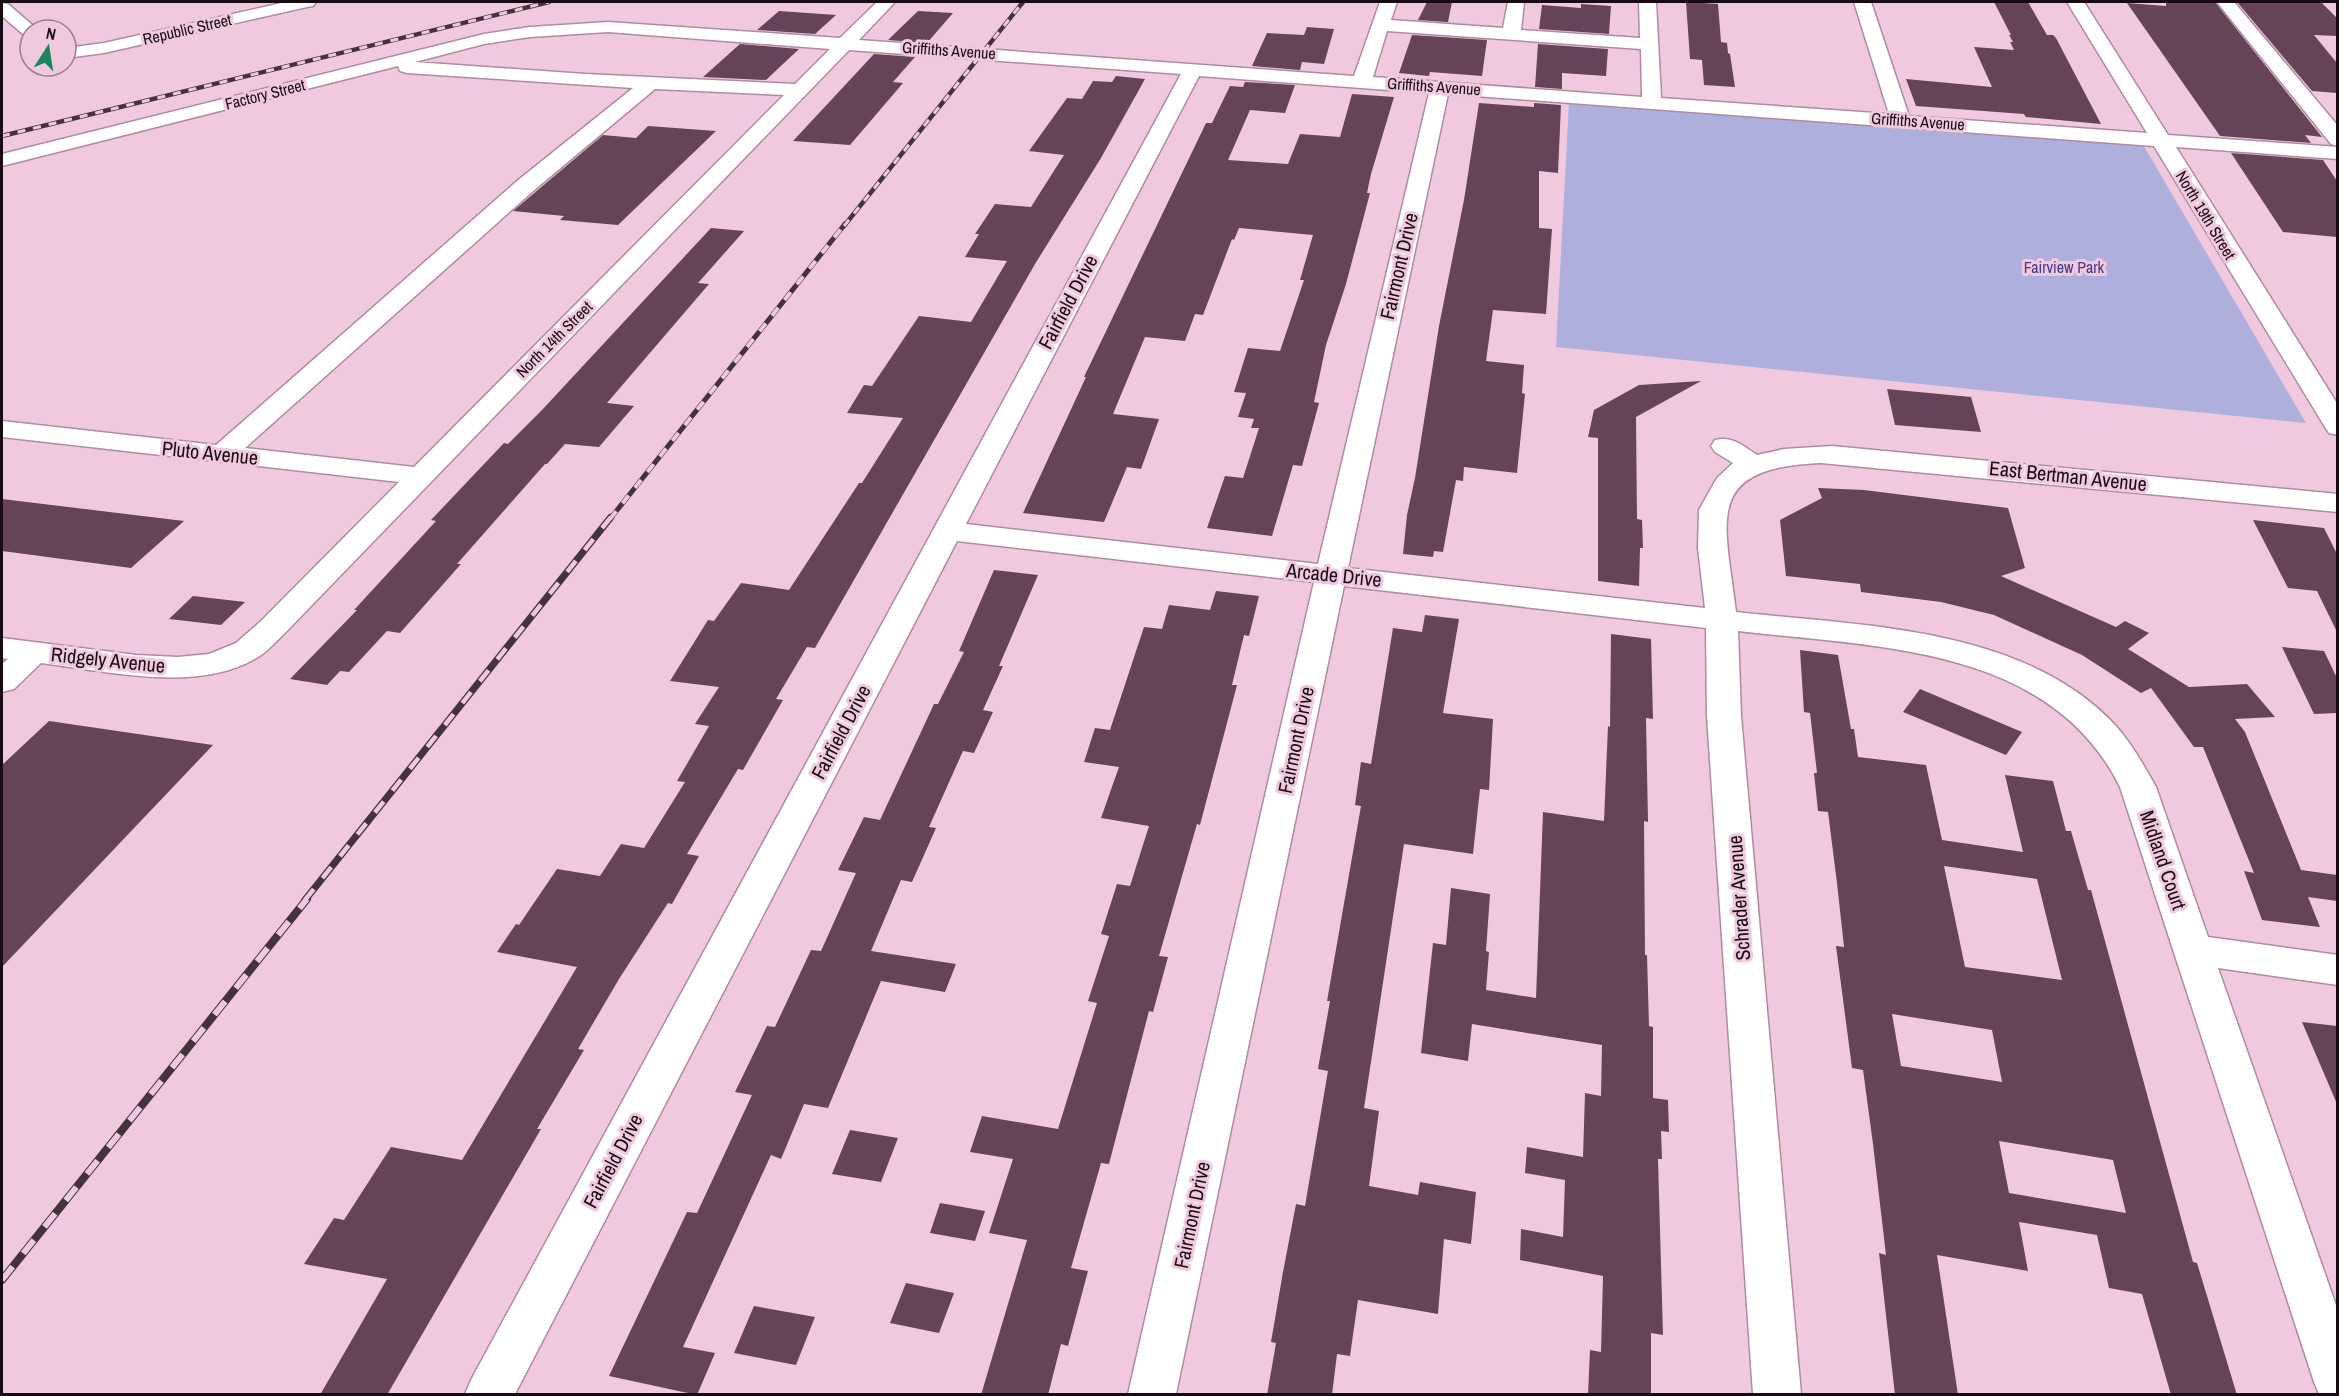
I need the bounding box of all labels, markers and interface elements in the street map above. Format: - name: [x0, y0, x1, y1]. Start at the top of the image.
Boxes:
- street label: Republic Street: [140, 8, 234, 50]
- north arrow: [18, 18, 78, 78]
- text: N: [44, 22, 58, 45]
- street label: Griffiths Avenue: [902, 36, 996, 64]
- street label: Griffiths Avenue: [1387, 72, 1481, 100]
- street label: Factory Street: [223, 73, 308, 115]
- street label: Griffiths Avenue: [1871, 107, 1965, 135]
- street label: North 19th Street: [2171, 167, 2241, 264]
- street label: Fairmont Drive: [1373, 210, 1424, 322]
- street label: Fairfield Drive: [1031, 250, 1104, 354]
- park label: Fairview Park: [2024, 256, 2105, 278]
- street label: North 14th Street: [511, 296, 597, 382]
- street label: Pluto Avenue: [161, 434, 259, 471]
- street label: East Bertman Avenue: [1988, 454, 2148, 497]
- street label: Arcade Drive: [1284, 556, 1383, 593]
- street label: Ridgely Avenue: [50, 640, 166, 679]
- street label: Fairfield Drive: [804, 680, 877, 784]
- street label: Fairmont Drive: [1271, 684, 1320, 796]
- street label: Midland Court: [2134, 807, 2193, 913]
- street label: Schrader Avenue: [1721, 834, 1756, 962]
- street label: Fairfield Drive: [576, 1109, 649, 1213]
- street label: Fairmont Drive: [1167, 1159, 1216, 1271]

